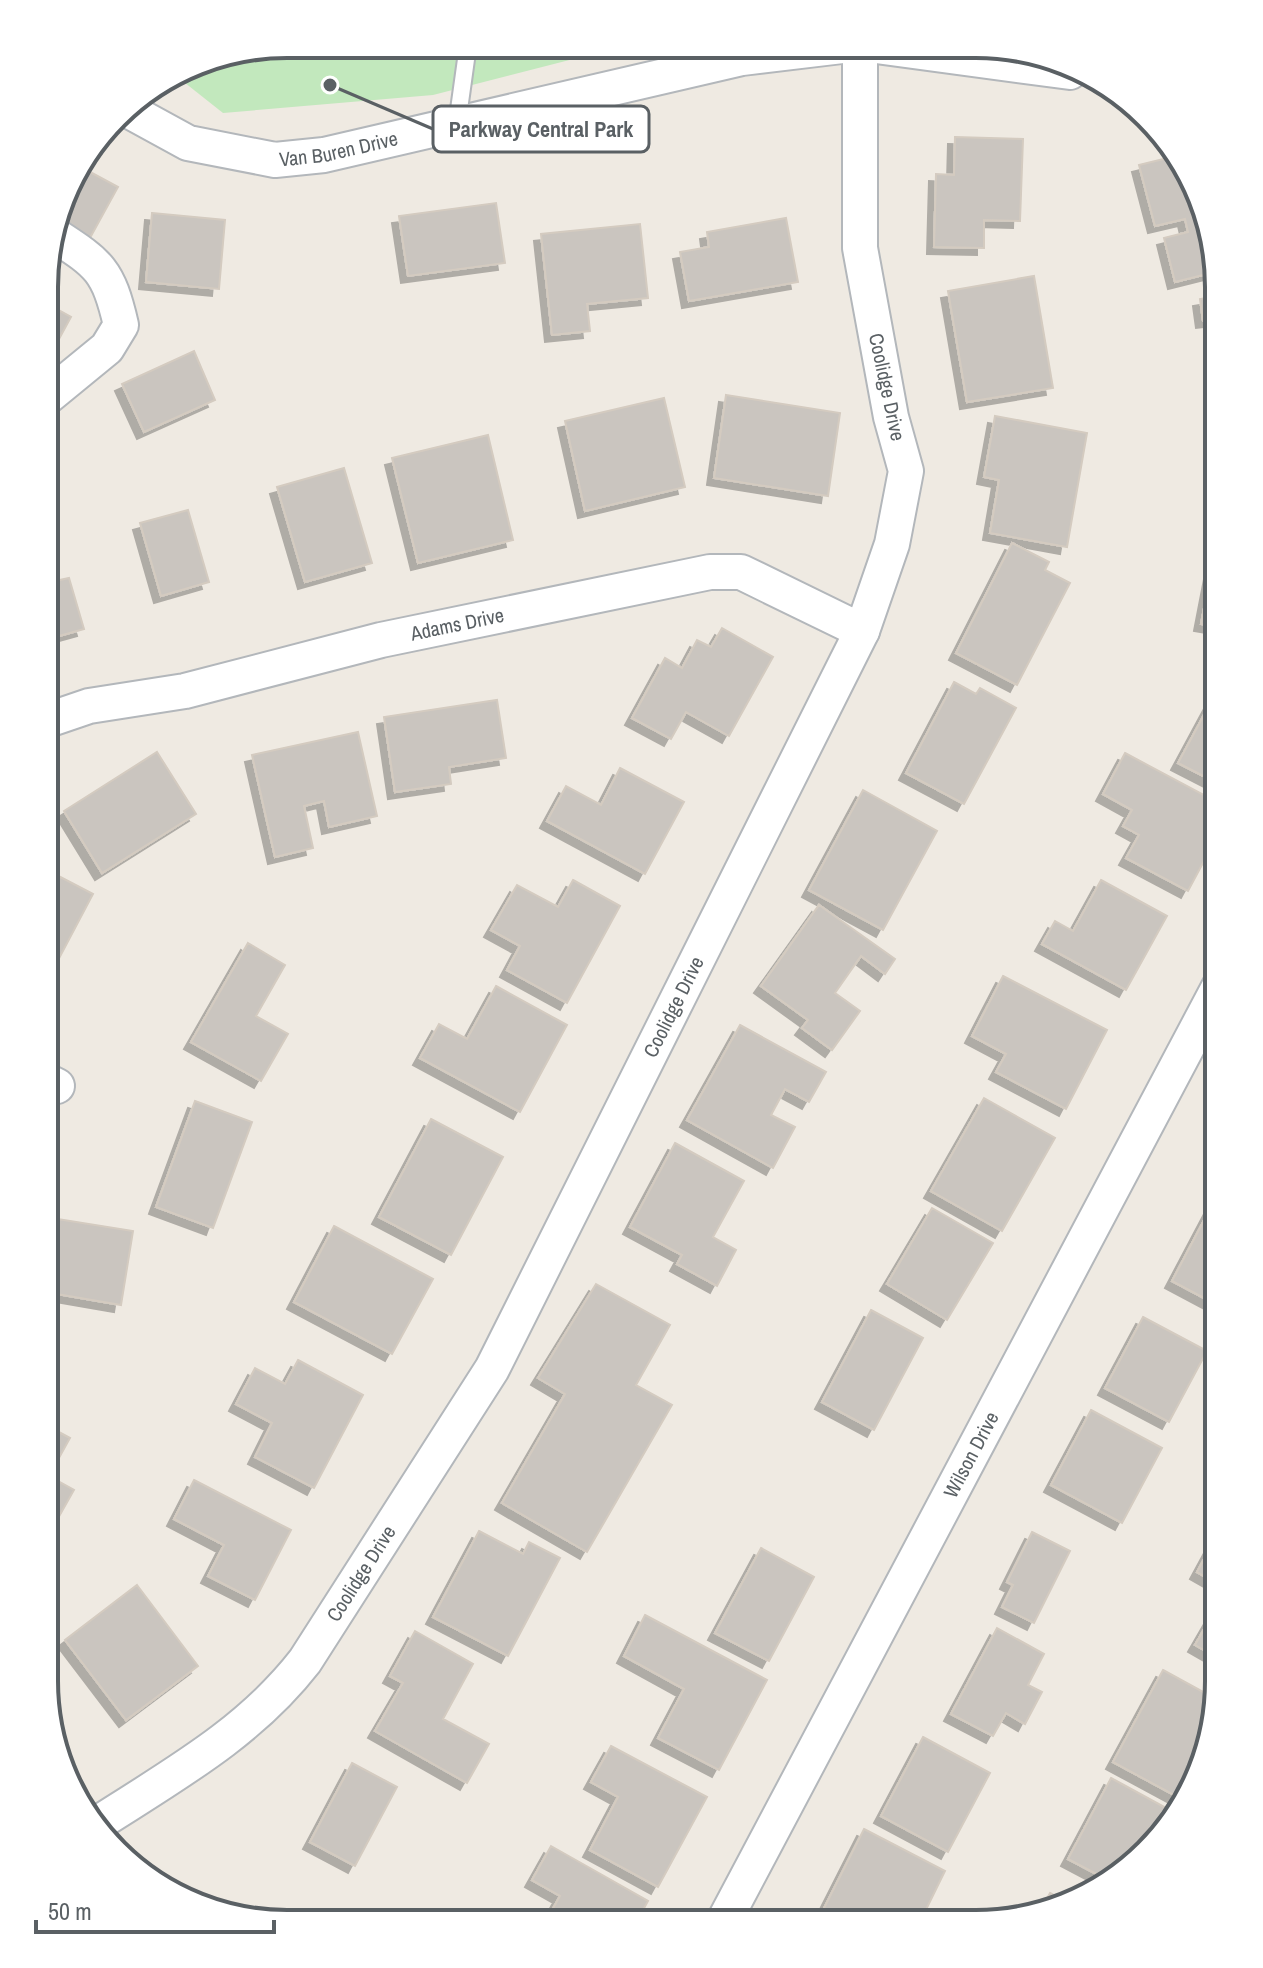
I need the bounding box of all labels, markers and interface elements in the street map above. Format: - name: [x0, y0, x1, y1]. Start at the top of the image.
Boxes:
- callout: Parkway Central Park: [433, 106, 649, 152]
- text: Parkway Central Park: [449, 114, 634, 144]
- street label: Van Buren Drive: [278, 124, 400, 172]
- street label: Coolidge Drive: [863, 331, 912, 443]
- street label: Adams Drive: [407, 601, 506, 647]
- street label: Coolidge Drive: [637, 952, 710, 1062]
- street label: Wilson Drive: [937, 1407, 1005, 1502]
- street label: Coolidge Drive: [320, 1520, 401, 1627]
- scale bar: [36, 1884, 274, 1934]
- text: 50 m: [48, 1895, 92, 1927]

